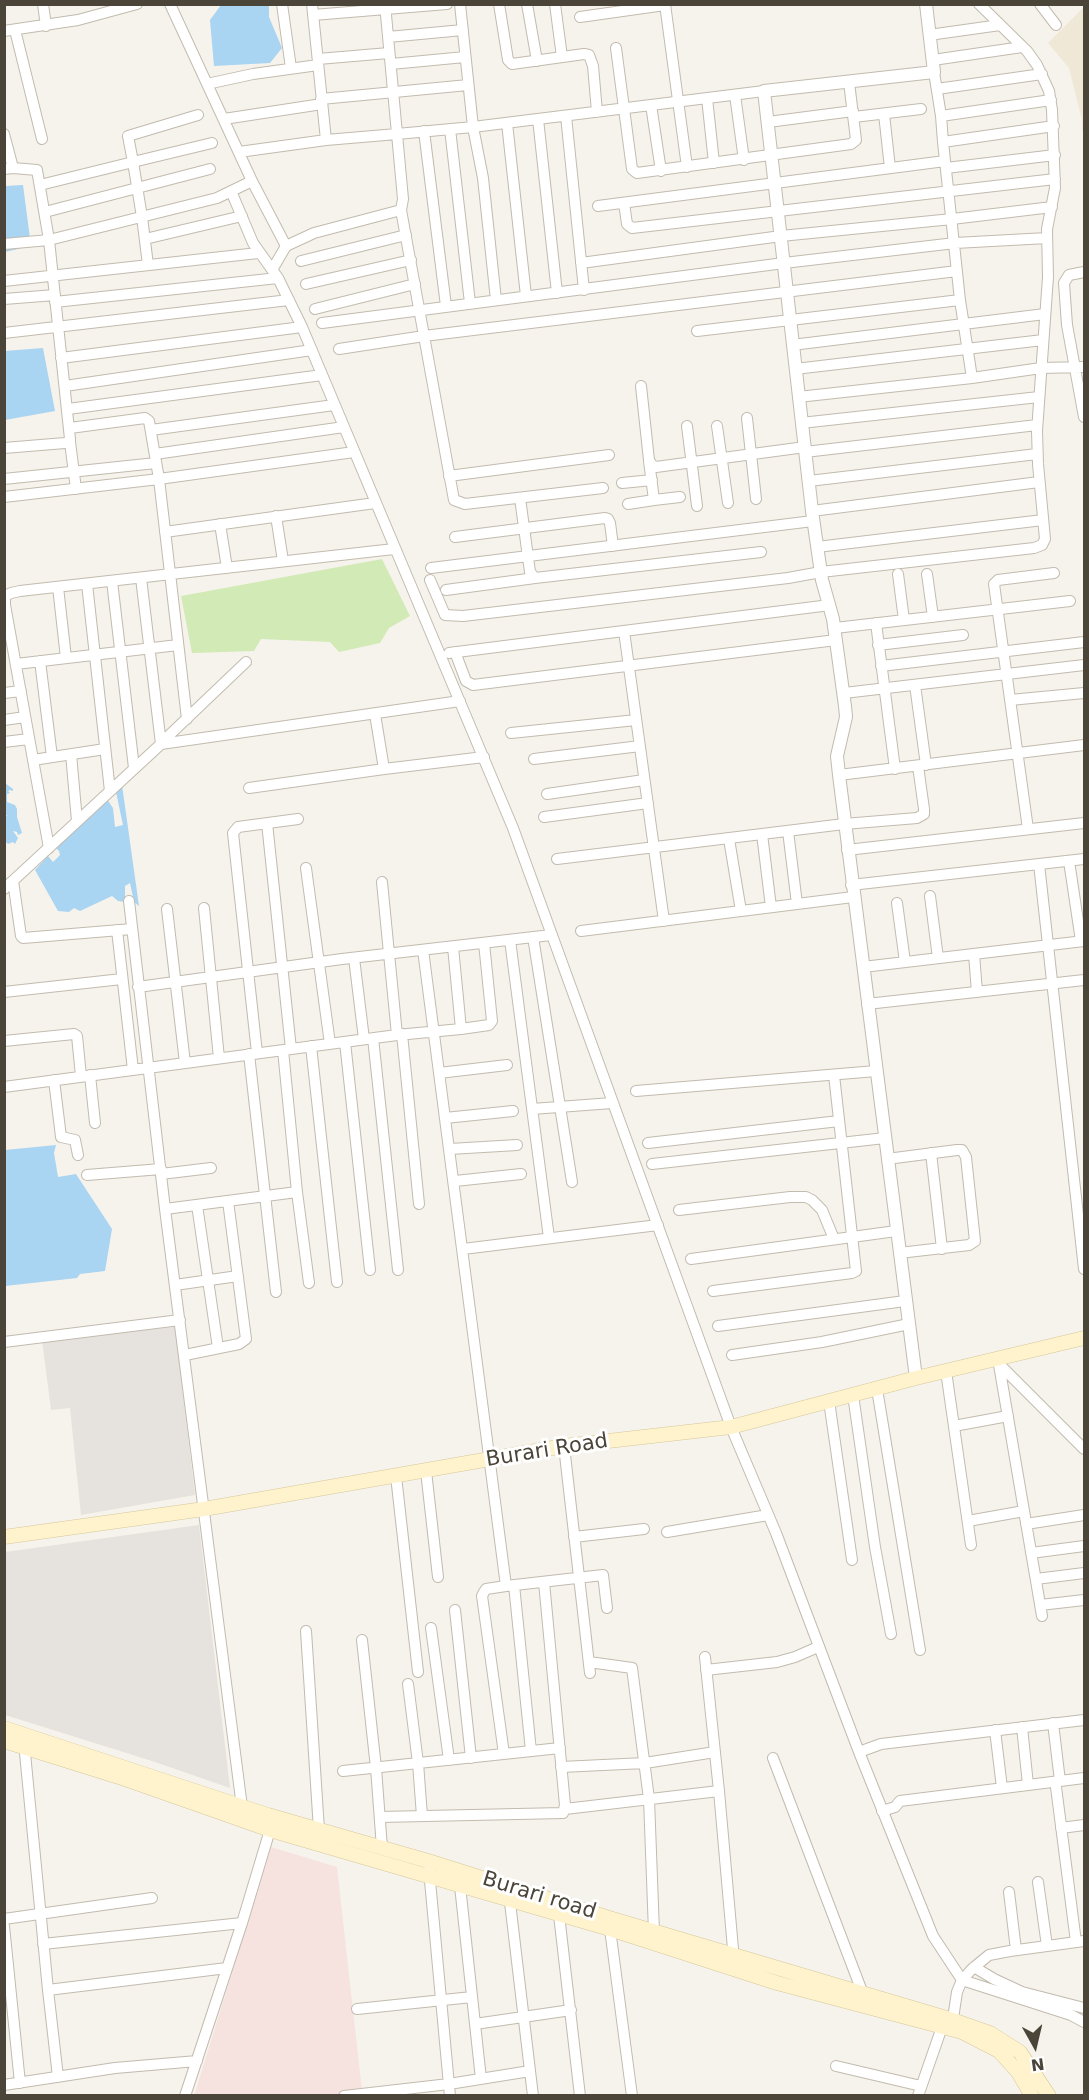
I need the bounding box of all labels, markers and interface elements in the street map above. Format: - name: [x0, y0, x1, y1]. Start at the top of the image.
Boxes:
- street label: Burari Road: [484, 1429, 610, 1473]
- street label: Burari road: [479, 1867, 599, 1925]
- north arrow: [1005, 2016, 1065, 2076]
- text: N: [1030, 2054, 1046, 2075]

